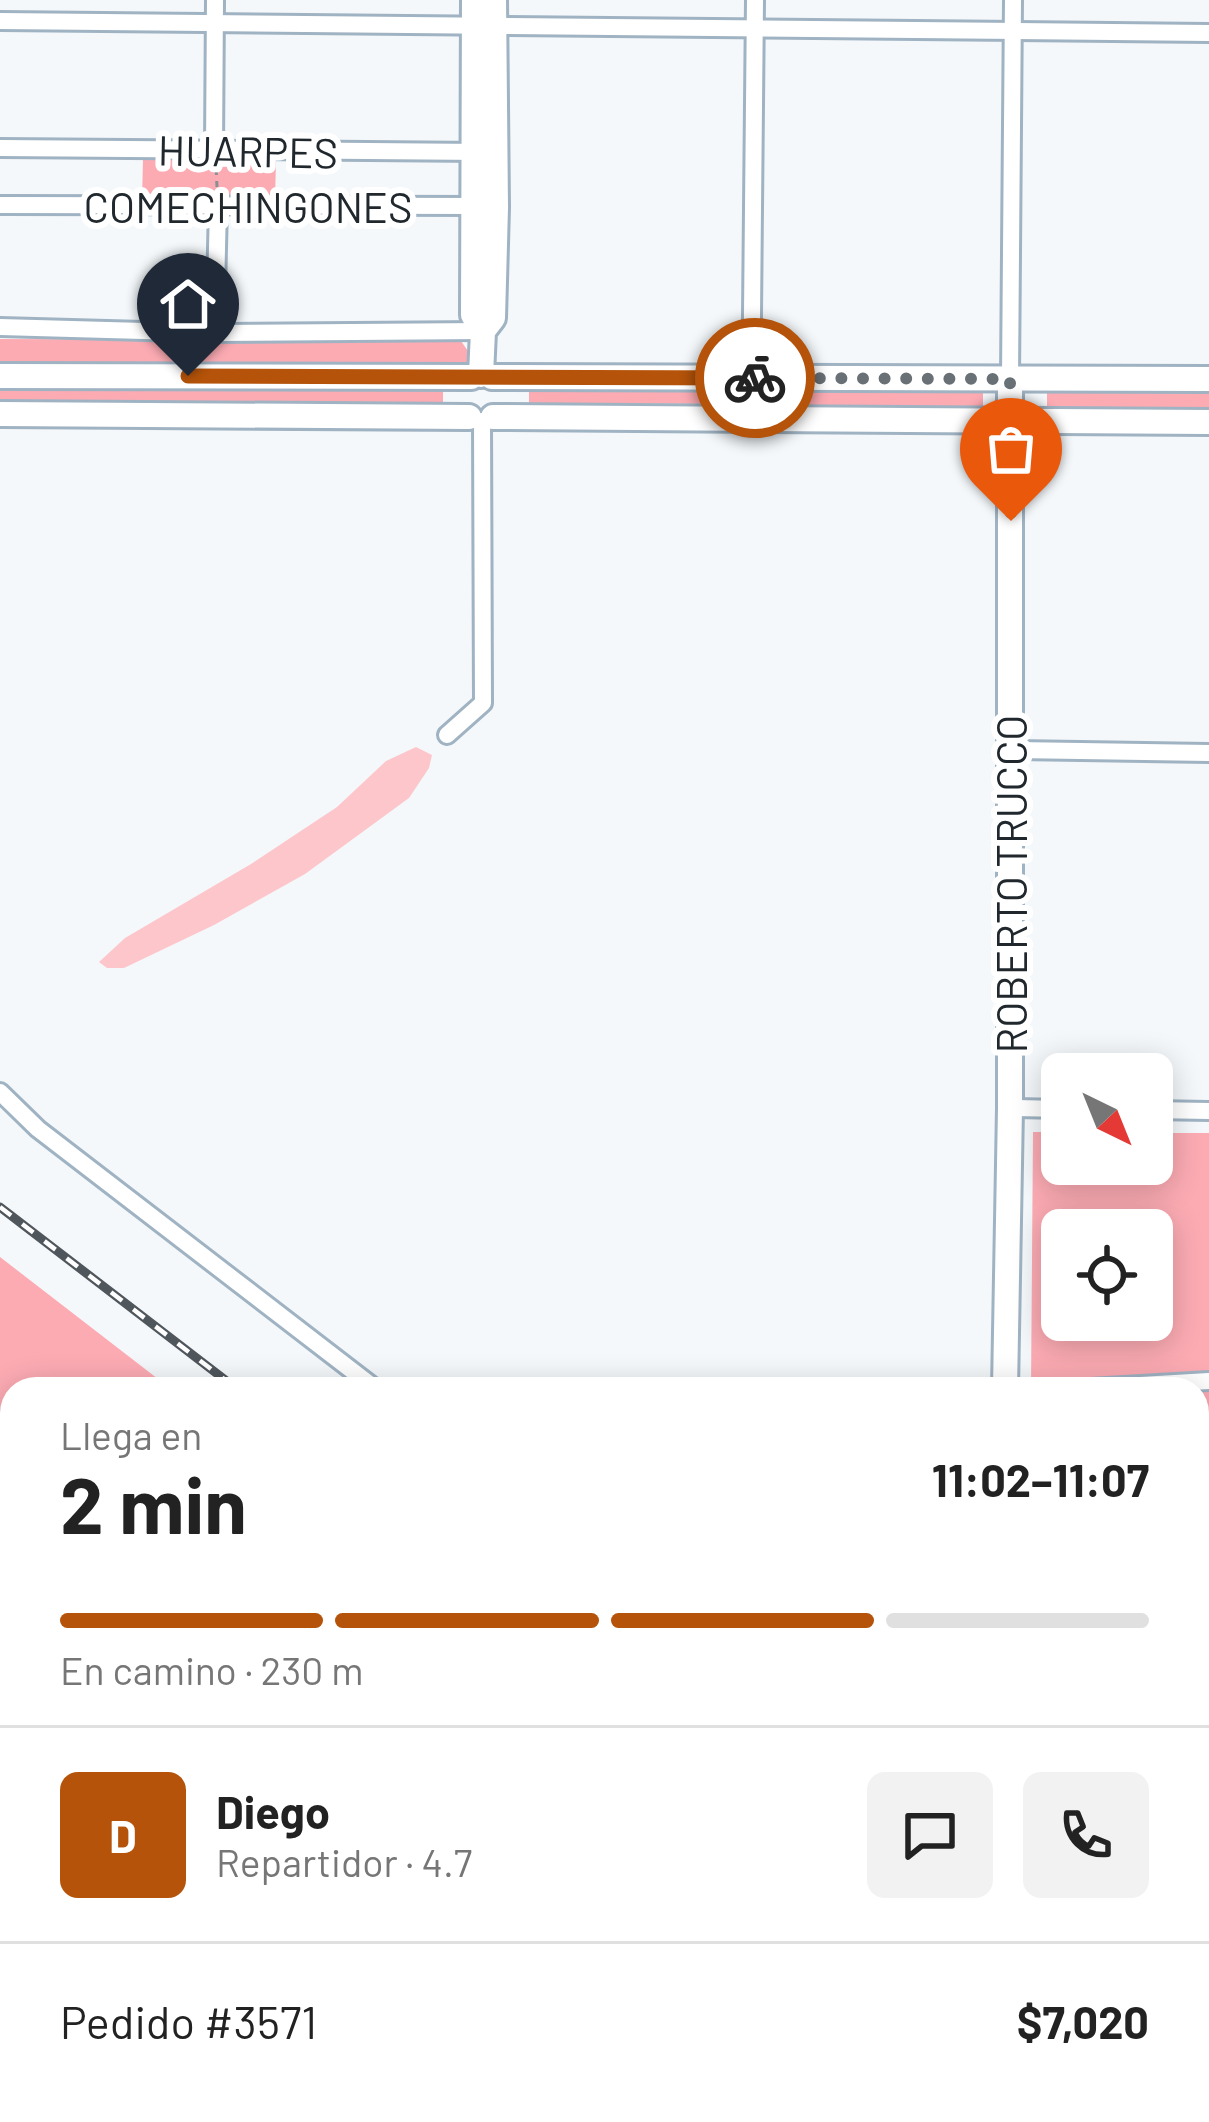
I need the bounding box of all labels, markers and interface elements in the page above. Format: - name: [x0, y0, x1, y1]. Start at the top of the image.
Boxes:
- street label: HUARPES: [157, 123, 339, 177]
- street label: COMECHINGONES: [84, 181, 412, 231]
- pin: [137, 253, 239, 376]
- icon: home: [155, 271, 221, 337]
- courier: [695, 318, 815, 438]
- icon: bike: [722, 345, 788, 411]
- pin: [960, 398, 1062, 521]
- icon: bag: [978, 416, 1044, 482]
- street label: ROBERTO TRUCCO: [985, 715, 1035, 1053]
- north arrow: [1041, 1053, 1173, 1185]
- map controls: [1041, 1053, 1173, 1341]
- button: locate: [1041, 1209, 1173, 1341]
- text: Llega en: [60, 1411, 202, 1458]
- text: 11:02–11:07: [932, 1452, 1149, 1506]
- text: 2 min: [60, 1456, 247, 1550]
- text: En camino · 230 m: [60, 1646, 363, 1693]
- button: chat: [867, 1772, 993, 1898]
- button: phone: [1023, 1772, 1149, 1898]
- text: Diego: [216, 1784, 330, 1838]
- text: D: [109, 1808, 137, 1862]
- text: Repartidor · 4.7: [216, 1838, 472, 1885]
- text: Pedido #3571: [60, 1994, 317, 2048]
- text: $7,020: [1017, 1994, 1149, 2048]

